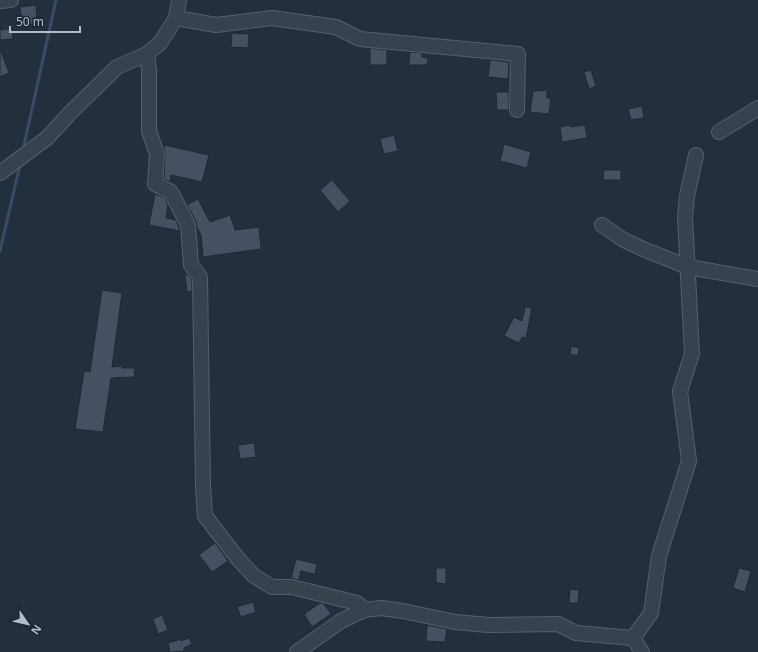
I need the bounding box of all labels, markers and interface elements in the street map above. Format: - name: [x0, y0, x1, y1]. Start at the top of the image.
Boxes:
- scale bar: [10, 8, 80, 34]
- text: 50 m: [16, 13, 44, 30]
- north arrow: [8, 604, 48, 644]
- text: N: [28, 622, 45, 638]

